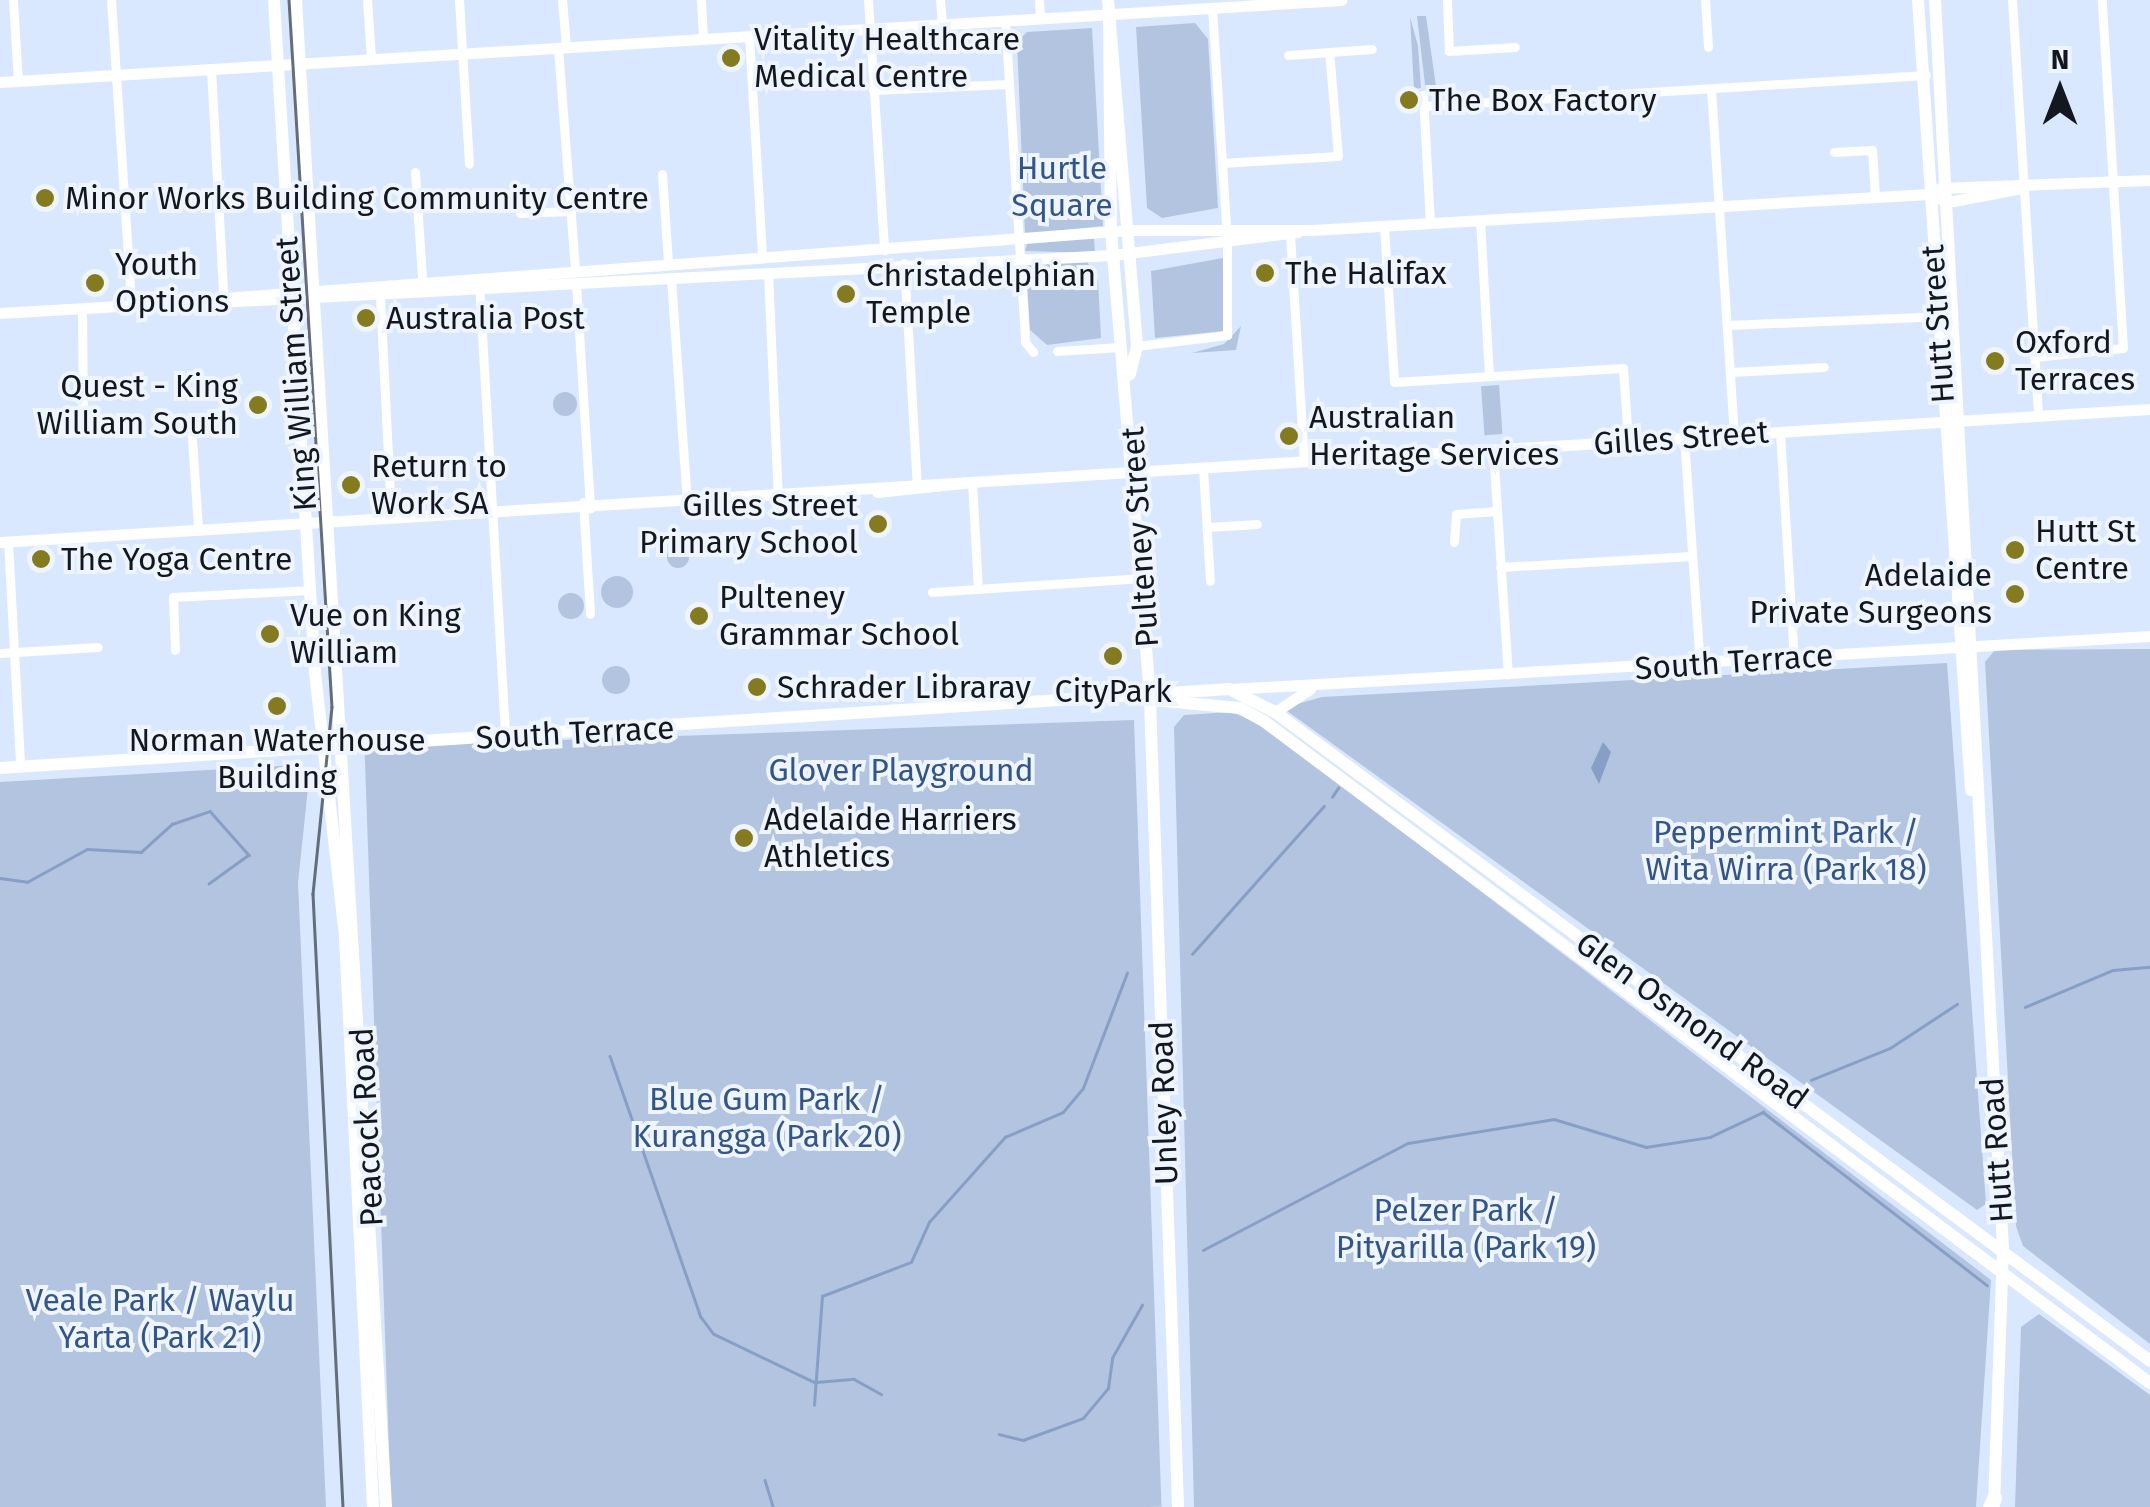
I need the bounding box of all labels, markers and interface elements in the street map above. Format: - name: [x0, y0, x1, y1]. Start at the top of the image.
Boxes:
- place label: Vitality Healthcare Medical Centre: [754, 21, 1020, 96]
- north arrow: [2010, 40, 2110, 140]
- text: N: [2051, 43, 2069, 76]
- marker: Vitality Healthcare Medical Centre: [718, 45, 744, 71]
- place label: The Box Factory: [1429, 81, 1656, 119]
- marker: The Box Factory: [1398, 89, 1420, 111]
- park label: Hurtle Square: [1011, 150, 1113, 225]
- place label: Minor Works Building Community Centre: [65, 179, 649, 217]
- marker: Minor Works Building Community Centre: [34, 187, 56, 209]
- street label: King William Street: [267, 235, 325, 513]
- street label: Hutt Street: [1913, 243, 1963, 405]
- place label: Youth Options: [115, 246, 229, 321]
- place label: The Halifax: [1285, 254, 1446, 292]
- place label: Christadelphian Temple: [866, 257, 1096, 332]
- marker: The Halifax: [1254, 262, 1276, 284]
- marker: Youth Options: [84, 272, 106, 294]
- marker: Christadelphian Temple: [835, 283, 857, 305]
- place label: Australia Post: [386, 299, 585, 337]
- marker: Australia Post: [355, 307, 377, 329]
- place label: Oxford Terraces: [2015, 324, 2135, 399]
- marker: Oxford Terraces: [1984, 350, 2006, 372]
- place label: Quest - King William South: [36, 368, 238, 443]
- marker: Quest - King William South: [247, 394, 269, 416]
- place label: Australian Heritage Services: [1309, 399, 1559, 474]
- street label: Gilles Street: [1592, 413, 1770, 463]
- street label: Pulteney Street: [1113, 425, 1167, 649]
- marker: Australian Heritage Services: [1278, 425, 1300, 447]
- place label: Return to Work SA: [371, 448, 507, 523]
- marker: Return to Work SA: [340, 474, 362, 496]
- place label: Gilles Street Primary School: [639, 487, 858, 562]
- marker: Gilles Street Primary School: [867, 513, 889, 535]
- place label: Hutt St Centre: [2035, 513, 2136, 588]
- marker: Hutt St Centre: [2004, 539, 2026, 561]
- place label: The Yoga Centre: [61, 540, 292, 578]
- marker: The Yoga Centre: [30, 548, 52, 570]
- place label: Adelaide Private Surgeons: [1749, 557, 1992, 632]
- place label: Pulteney Grammar School: [719, 579, 959, 654]
- marker: Adelaide Private Surgeons: [2002, 581, 2028, 607]
- place label: Vue on King William: [290, 597, 461, 672]
- marker: Pulteney Grammar School: [688, 605, 710, 627]
- marker: Vue on King William: [259, 623, 281, 645]
- street label: South Terrace: [1633, 636, 1835, 688]
- marker: CityPark: [1102, 645, 1124, 667]
- place label: Schrader Libraray: [777, 668, 1031, 706]
- place label: CityPark: [1054, 672, 1172, 710]
- marker: Schrader Libraray: [746, 676, 768, 698]
- marker: Norman Waterhouse Building: [266, 695, 288, 717]
- street label: South Terrace: [475, 709, 675, 757]
- place label: Norman Waterhouse Building: [128, 722, 426, 797]
- park label: Glover Playground: [768, 751, 1034, 789]
- place label: Adelaide Harriers Athletics: [764, 801, 1017, 876]
- park label: Peppermint Park / Wita Wirra (Park 18): [1645, 814, 1927, 889]
- marker: Adelaide Harriers Athletics: [733, 827, 755, 849]
- street label: Glen Osmond Road: [1568, 924, 1816, 1118]
- street label: Unley Road: [1142, 1020, 1186, 1186]
- street label: Peacock Road: [343, 1026, 391, 1228]
- street label: Hutt Road: [1973, 1076, 2021, 1224]
- park label: Blue Gum Park / Kurangga (Park 20): [632, 1081, 902, 1156]
- park label: Pelzer Park / Pityarilla (Park 19): [1336, 1192, 1596, 1267]
- park label: Veale Park / Waylu Yarta (Park 21): [25, 1282, 295, 1357]

